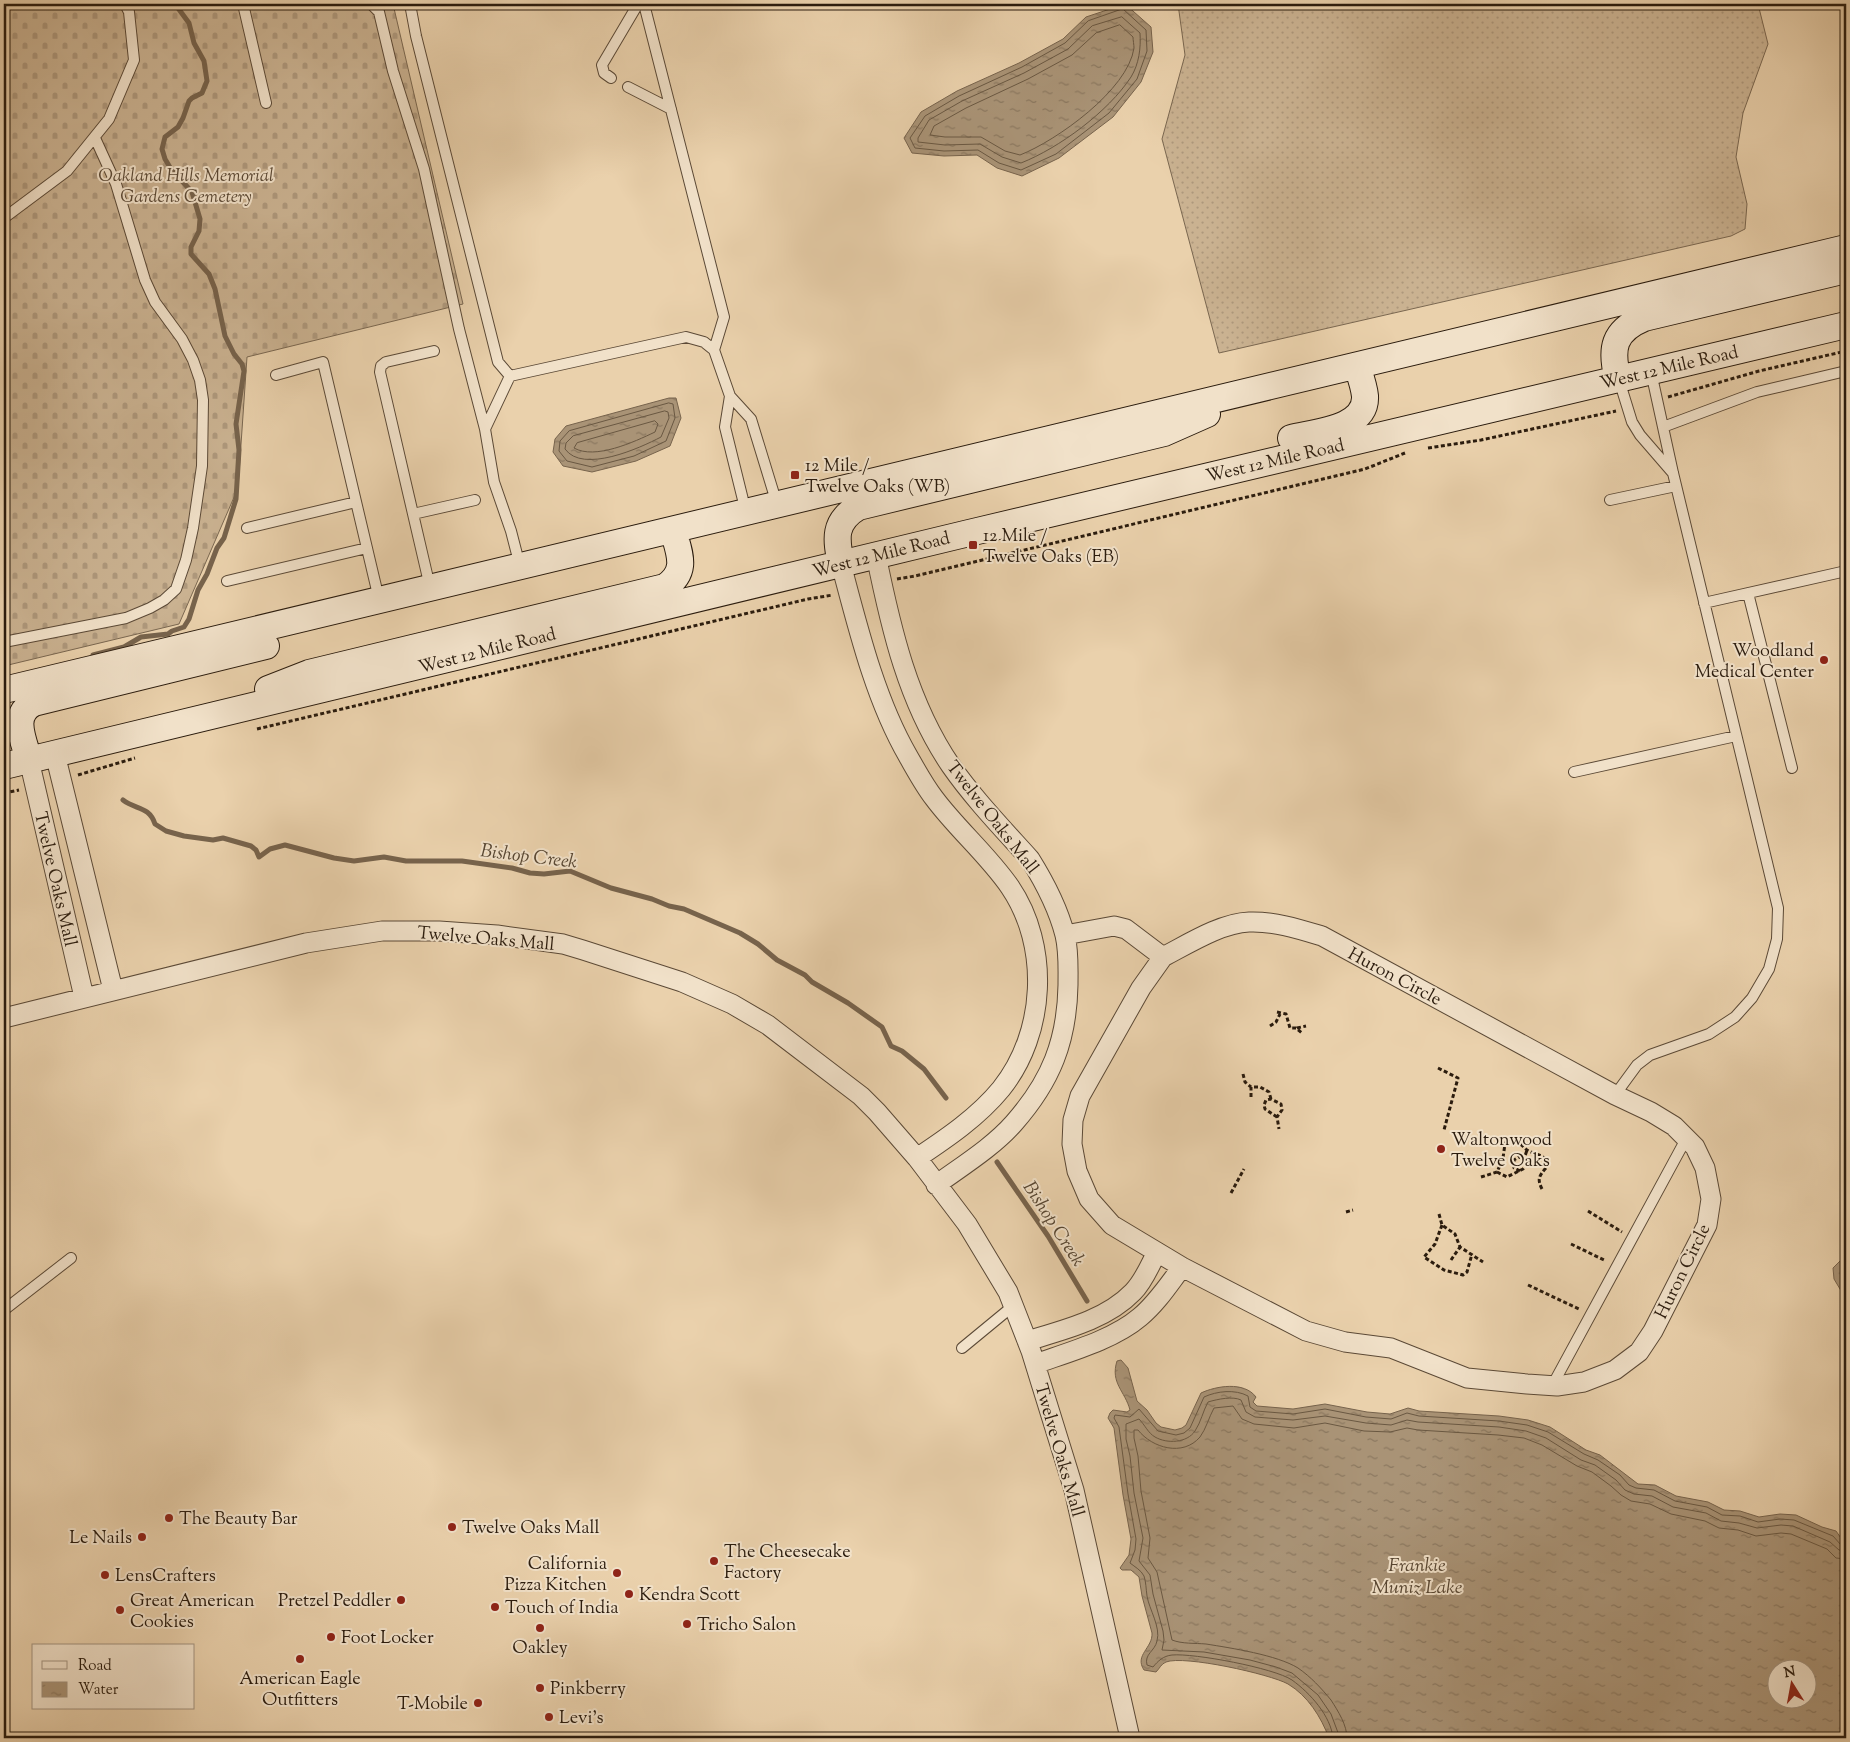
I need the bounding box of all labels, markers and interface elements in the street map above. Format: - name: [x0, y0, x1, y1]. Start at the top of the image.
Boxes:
- park label: Oakland Hills Memorial Gardens Cemetery: [98, 164, 274, 211]
- street label: West 12 Mile Road: [1598, 340, 1741, 398]
- street label: West 12 Mile Road: [1204, 433, 1347, 491]
- place label: 12 Mile / Twelve Oaks (WB): [805, 454, 950, 501]
- marker: 12 Mile / Twelve Oaks (WB): [789, 469, 801, 481]
- place label: 12 Mile / Twelve Oaks (EB): [983, 524, 1119, 571]
- street label: West 12 Mile Road: [810, 526, 953, 586]
- marker: 12 Mile / Twelve Oaks (EB): [967, 539, 979, 551]
- street label: West 12 Mile Road: [416, 622, 559, 682]
- place label: Woodland Medical Center: [1695, 639, 1814, 686]
- marker: Woodland Medical Center: [1818, 654, 1830, 666]
- street label: Twelve Oaks Mall: [939, 756, 1044, 880]
- street label: Twelve Oaks Mall: [26, 810, 82, 949]
- water label: Bishop Creek: [479, 838, 579, 877]
- street label: Twelve Oaks Mall: [416, 921, 555, 959]
- street label: Huron Circle: [1342, 942, 1446, 1013]
- place label: Waltonwood Twelve Oaks: [1451, 1128, 1552, 1175]
- marker: Waltonwood Twelve Oaks: [1435, 1143, 1447, 1155]
- water label: Bishop Creek: [1015, 1176, 1091, 1273]
- street label: Huron Circle: [1650, 1220, 1718, 1324]
- street label: Twelve Oaks Mall: [1027, 1381, 1090, 1520]
- place label: The Beauty Bar: [179, 1507, 298, 1533]
- marker: The Beauty Bar: [163, 1512, 175, 1524]
- place label: Twelve Oaks Mall: [462, 1516, 600, 1542]
- marker: Twelve Oaks Mall: [446, 1521, 458, 1533]
- place label: Le Nails: [69, 1526, 132, 1552]
- marker: Le Nails: [136, 1531, 148, 1543]
- place label: The Cheesecake Factory: [724, 1540, 851, 1587]
- place label: California Pizza Kitchen: [505, 1552, 607, 1599]
- water label: Frankie Muniz Lake: [1372, 1553, 1463, 1602]
- marker: The Cheesecake Factory: [708, 1555, 720, 1567]
- place label: LensCrafters: [115, 1564, 216, 1590]
- marker: California Pizza Kitchen: [611, 1567, 623, 1579]
- marker: LensCrafters: [99, 1569, 111, 1581]
- place label: Kendra Scott: [639, 1583, 740, 1609]
- marker: Kendra Scott: [623, 1588, 635, 1600]
- place label: Great American Cookies: [130, 1589, 255, 1636]
- place label: Pretzel Peddler: [278, 1589, 391, 1615]
- marker: Pretzel Peddler: [395, 1594, 407, 1606]
- place label: Touch of India: [505, 1596, 619, 1622]
- marker: Touch of India: [489, 1601, 501, 1613]
- marker: Great American Cookies: [114, 1604, 126, 1616]
- place label: Tricho Salon: [697, 1613, 797, 1639]
- marker: Tricho Salon: [681, 1618, 693, 1630]
- marker: Oakley: [534, 1622, 546, 1634]
- place label: Foot Locker: [341, 1626, 434, 1652]
- marker: Foot Locker: [325, 1631, 337, 1643]
- place label: Oakley: [512, 1636, 568, 1662]
- legend: [32, 1644, 195, 1710]
- marker: American Eagle Outfitters: [294, 1653, 306, 1665]
- text: Road: [78, 1656, 112, 1677]
- north arrow: [1768, 1660, 1818, 1710]
- text: N: [1783, 1662, 1797, 1684]
- place label: American Eagle Outfitters: [239, 1667, 361, 1714]
- place label: Pinkberry: [550, 1677, 626, 1703]
- text: Water: [78, 1680, 119, 1701]
- marker: Pinkberry: [534, 1682, 546, 1694]
- place label: T-Mobile: [397, 1692, 468, 1718]
- marker: T-Mobile: [472, 1697, 484, 1709]
- place label: Levi's: [559, 1706, 604, 1732]
- marker: Levi's: [543, 1711, 555, 1723]

